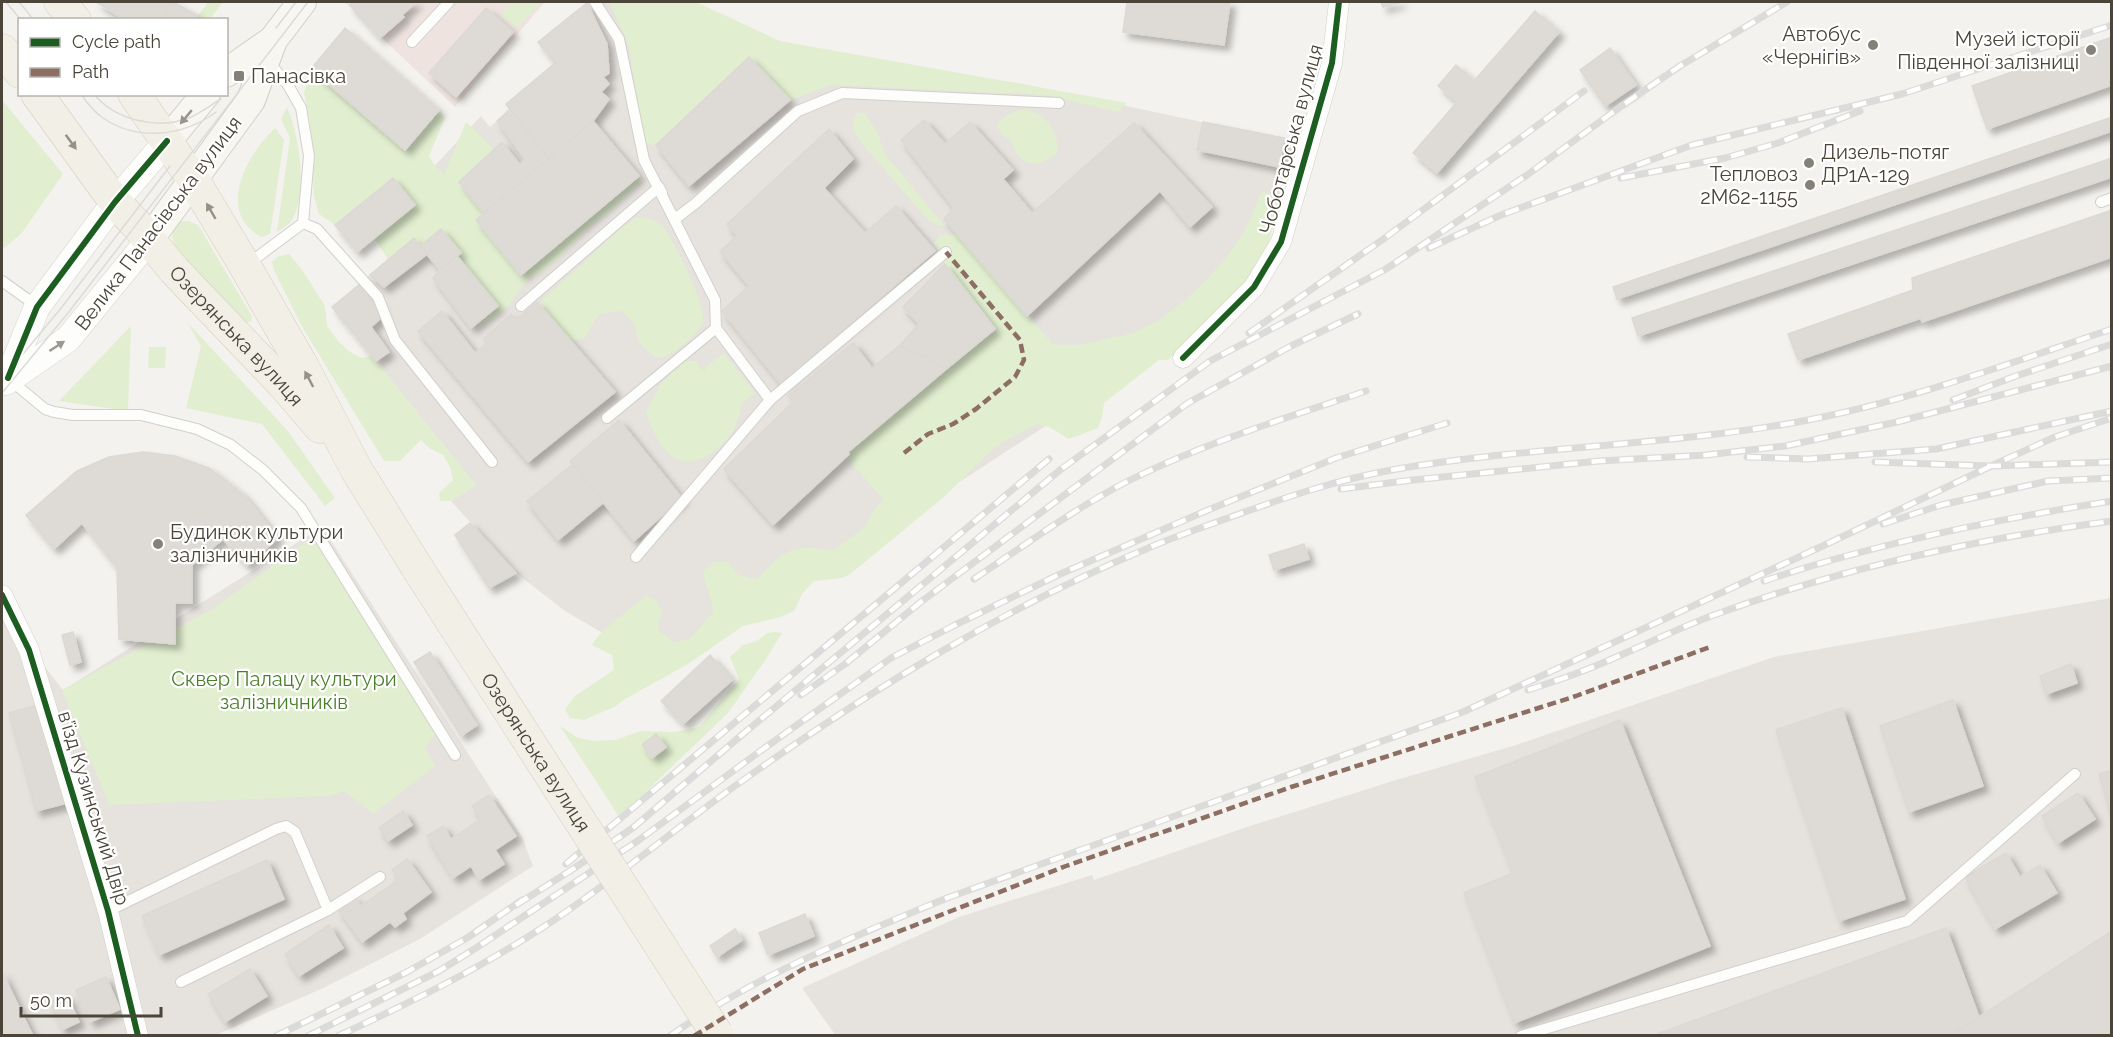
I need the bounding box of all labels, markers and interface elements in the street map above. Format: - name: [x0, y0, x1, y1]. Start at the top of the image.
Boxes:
- legend: [18, 18, 228, 96]
- place label: Автобус «Чернігів»: [1762, 22, 1861, 69]
- place label: Музей історії Південної залізниці: [1897, 27, 2080, 74]
- text: Cycle path: [72, 31, 161, 52]
- marker: Автобус «Чернігів»: [1866, 38, 1880, 52]
- street label: Чоботарська вулиця: [1254, 42, 1328, 236]
- marker: Музей історії Південної залізниці: [2084, 43, 2098, 57]
- text: Path: [72, 61, 109, 82]
- place label: Панасівка: [251, 64, 346, 88]
- marker: Панасівка: [232, 69, 246, 83]
- one-way arrow: [180, 109, 193, 124]
- street label: Велика Панасівська вулиця: [69, 111, 247, 335]
- one-way arrow: [65, 134, 77, 150]
- place label: Дизель-потяг ДР1А-129: [1821, 140, 1949, 187]
- marker: Дизель-потяг ДР1А-129: [1802, 156, 1816, 170]
- place label: Тепловоз 2М62-1155: [1700, 162, 1798, 209]
- marker: Тепловоз 2М62-1155: [1803, 178, 1817, 192]
- one-way arrow: [206, 203, 217, 219]
- street label: Озерянська вулиця: [164, 261, 308, 411]
- one-way arrow: [49, 341, 65, 352]
- one-way arrow: [304, 371, 314, 388]
- place label: Будинок культури залізничників: [170, 520, 343, 567]
- marker: Будинок культури залізничників: [151, 537, 165, 551]
- park label: Сквер Палацу культури залізничників: [171, 667, 397, 714]
- street label: Озерянська вулиця: [476, 668, 596, 836]
- street label: в’їзд Кузинський Двір: [53, 708, 135, 908]
- scale bar: [21, 980, 160, 1018]
- text: 50 m: [30, 990, 72, 1011]

